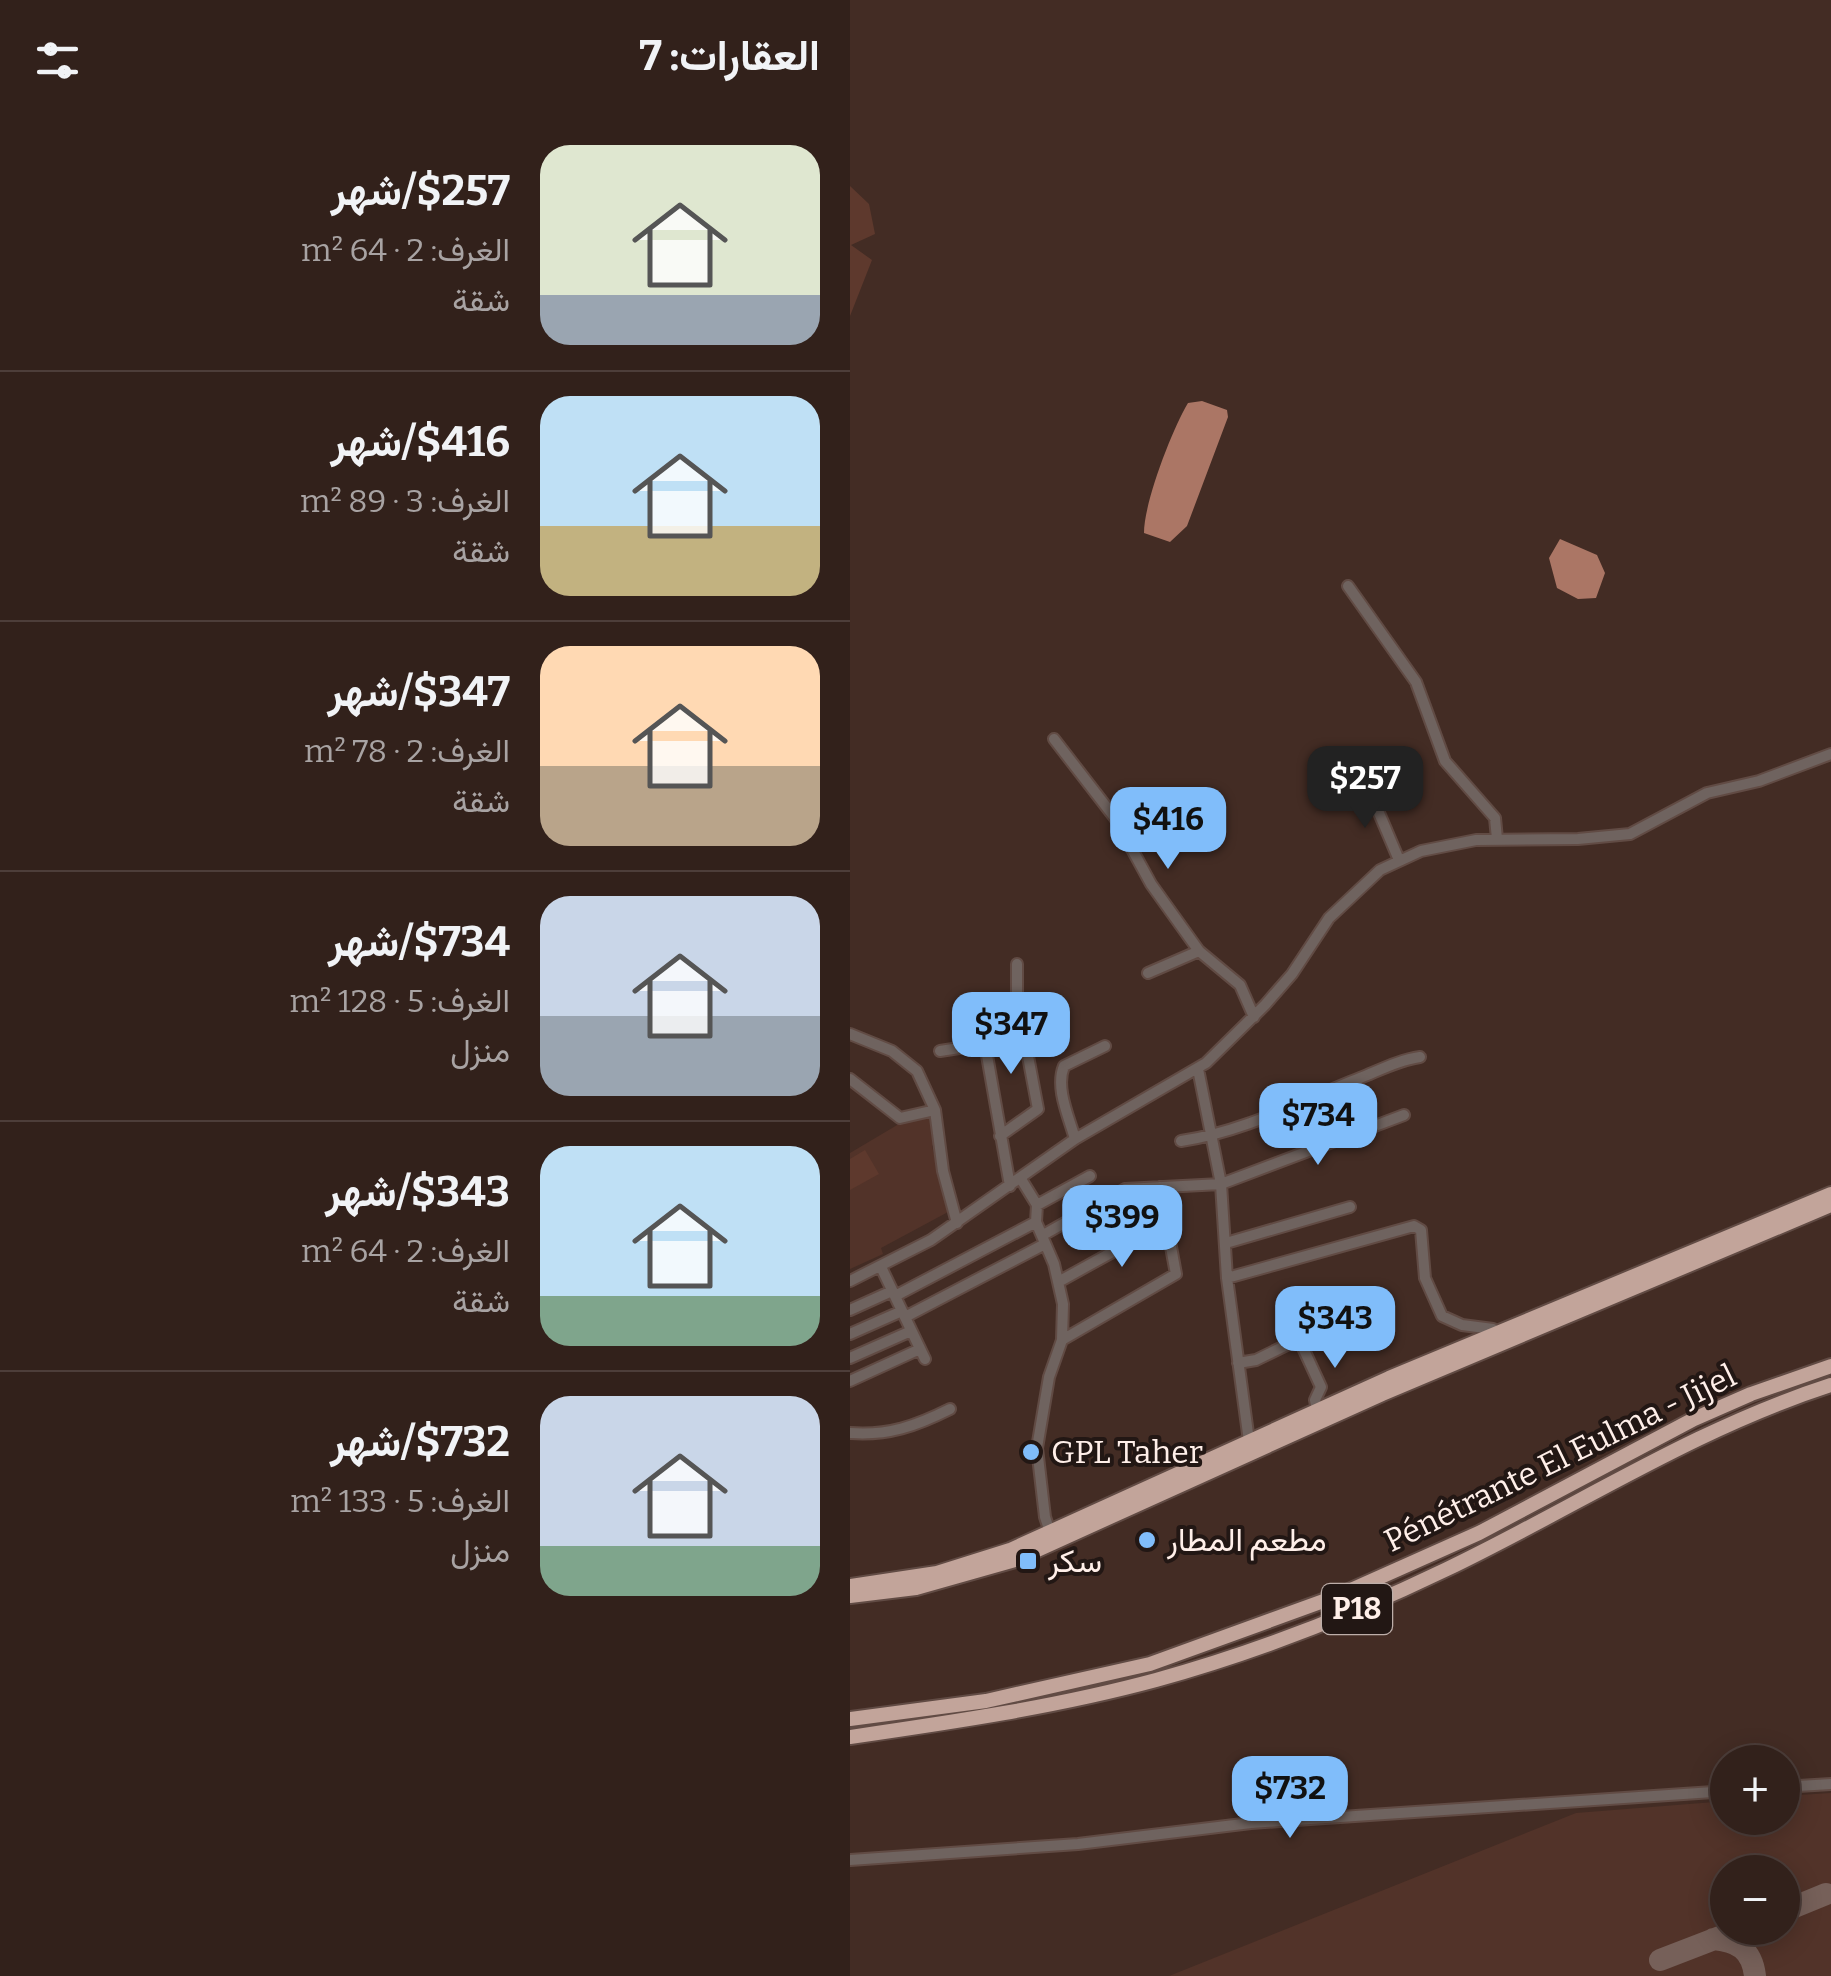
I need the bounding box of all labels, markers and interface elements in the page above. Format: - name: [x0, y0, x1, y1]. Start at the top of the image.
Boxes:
- text: العقارات: 7: [639, 31, 820, 81]
- icon: filters: [30, 33, 85, 88]
- text: $257/شهر: [331, 166, 510, 216]
- icon: home: [620, 185, 740, 305]
- text: الغرف: 2 · 64 m²: [301, 231, 510, 269]
- text: شقة: [452, 281, 510, 319]
- text: $416/شهر: [331, 417, 510, 467]
- icon: home: [620, 436, 740, 556]
- text: الغرف: 3 · 89 m²: [300, 482, 510, 520]
- text: شقة: [452, 532, 510, 570]
- text: $347/شهر: [327, 667, 510, 717]
- icon: home: [620, 686, 740, 806]
- text: الغرف: 2 · 78 m²: [304, 732, 510, 770]
- pin: $257: [1306, 746, 1424, 831]
- text: $257: [1329, 759, 1401, 797]
- text: شقة: [452, 782, 510, 820]
- pin: $416: [1109, 787, 1227, 872]
- text: $416: [1132, 800, 1204, 838]
- text: $734/شهر: [328, 917, 510, 967]
- icon: home: [620, 936, 740, 1056]
- text: الغرف: 5 · 128 m²: [289, 982, 510, 1020]
- pin: $347: [952, 992, 1070, 1077]
- text: $347: [974, 1005, 1048, 1043]
- text: منزل: [450, 1032, 510, 1070]
- pin: $734: [1259, 1083, 1377, 1168]
- text: $734: [1281, 1096, 1355, 1134]
- text: $343/شهر: [325, 1167, 510, 1217]
- pin: $399: [1063, 1185, 1181, 1270]
- icon: home: [620, 1186, 740, 1306]
- text: $399: [1084, 1198, 1160, 1236]
- text: الغرف: 2 · 64 m²: [301, 1232, 510, 1270]
- text: شقة: [452, 1282, 510, 1320]
- pin: $343: [1276, 1286, 1394, 1371]
- text: $343: [1297, 1299, 1373, 1337]
- street label: Pénétrante El Eulma - Jijel: [1378, 1356, 1742, 1560]
- text: $732/شهر: [330, 1417, 510, 1467]
- place label: GPL Taher: [1051, 1433, 1203, 1471]
- icon: home: [620, 1436, 740, 1556]
- marker: GPL Taher: [1020, 1441, 1042, 1463]
- text: الغرف: 5 · 133 m²: [290, 1482, 510, 1520]
- place label: مطعم المطار: [1166, 1521, 1327, 1561]
- marker: مطعم المطار: [1136, 1529, 1158, 1551]
- text: منزل: [450, 1532, 510, 1570]
- place label: سكر: [1047, 1542, 1102, 1581]
- marker: سكر: [1017, 1550, 1039, 1572]
- road number: P18: [1322, 1584, 1392, 1634]
- map controls: [1710, 1745, 1800, 1945]
- button: +: [1710, 1745, 1800, 1835]
- pin: $732: [1231, 1756, 1349, 1841]
- text: $732: [1254, 1769, 1326, 1807]
- button: −: [1710, 1855, 1800, 1945]

